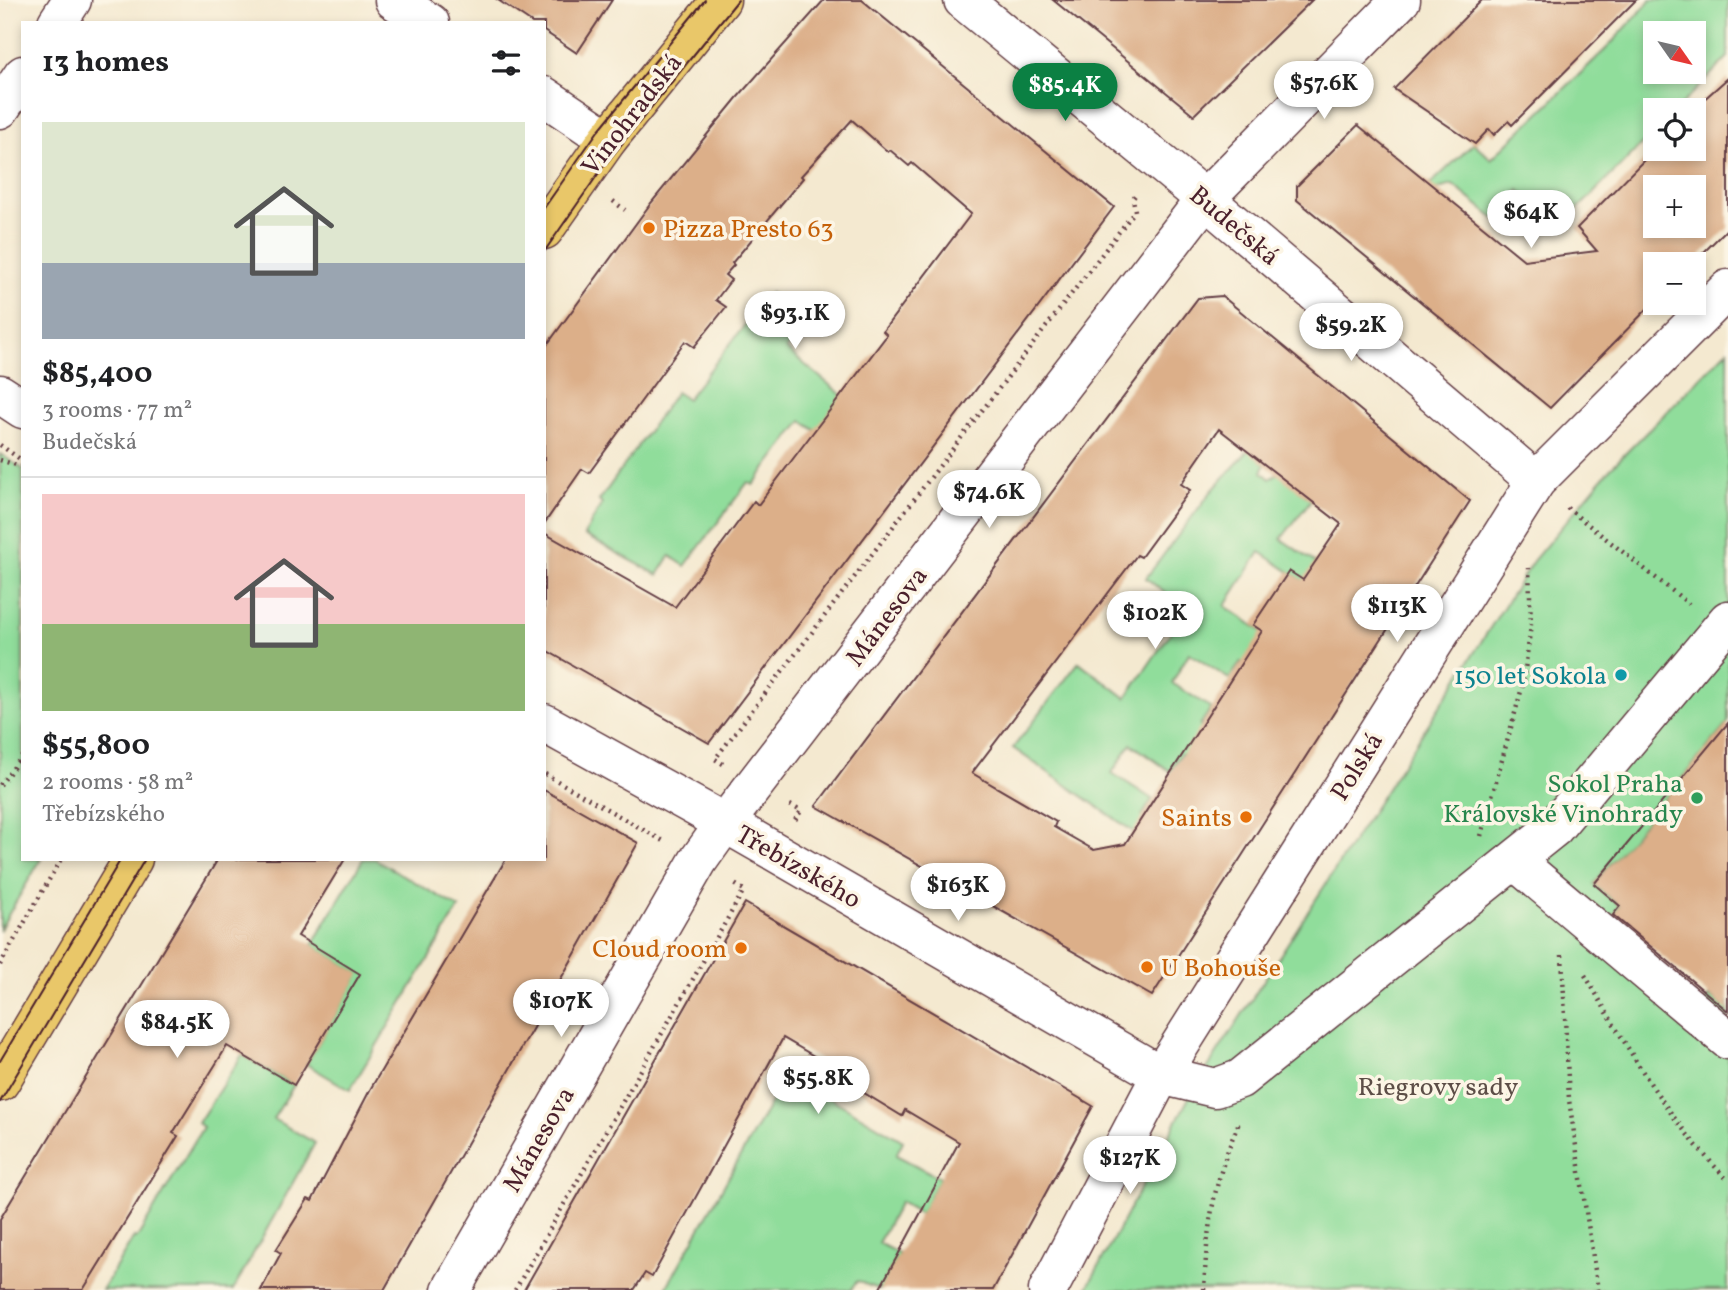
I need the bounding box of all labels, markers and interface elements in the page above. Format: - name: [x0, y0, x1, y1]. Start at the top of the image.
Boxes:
- north arrow: [1643, 21, 1706, 84]
- map controls: [1643, 21, 1706, 315]
- text: 13 homes: [42, 42, 169, 84]
- icon: filters: [487, 44, 525, 82]
- street label: Vinohradská: [574, 47, 692, 184]
- pin: $57.6K: [1267, 61, 1381, 121]
- pin: $85.4K: [1008, 64, 1122, 123]
- text: $57.6K: [1290, 68, 1358, 100]
- text: $85.4K: [1028, 70, 1102, 102]
- button: locate: [1643, 98, 1706, 161]
- icon: home: [221, 168, 347, 294]
- button: +: [1643, 175, 1706, 238]
- street label: Budečská: [1181, 178, 1287, 275]
- pin: $64K: [1490, 190, 1572, 250]
- text: $64K: [1503, 197, 1559, 229]
- place label: Pizza Presto 63: [663, 212, 834, 248]
- marker: Pizza Presto 63: [641, 220, 657, 236]
- button: −: [1643, 252, 1706, 315]
- pin: $93.1K: [738, 292, 852, 351]
- text: $93.1K: [760, 298, 830, 330]
- pin: $59.2K: [1294, 304, 1408, 363]
- text: $59.2K: [1315, 310, 1387, 342]
- text: $85,400: [42, 353, 152, 395]
- text: 3 rooms · 77 m²: [42, 395, 192, 427]
- text: Budečská: [42, 427, 137, 459]
- pin: $74.6K: [932, 470, 1046, 530]
- text: $74.6K: [953, 477, 1025, 509]
- icon: home: [221, 540, 347, 666]
- street label: Mánesova: [838, 560, 937, 675]
- pin: $113K: [1348, 584, 1446, 644]
- text: $113K: [1367, 591, 1427, 623]
- pin: $102K: [1106, 592, 1204, 651]
- text: $102K: [1123, 598, 1187, 630]
- place label: 150 let Sokola: [1454, 659, 1607, 695]
- marker: 150 let Sokola: [1613, 667, 1629, 683]
- text: $55,800: [42, 725, 150, 767]
- street label: Polská: [1323, 726, 1393, 808]
- text: 2 rooms · 58 m²: [42, 767, 193, 799]
- place label: Sokol Praha Královské Vinohrady: [1443, 767, 1683, 833]
- marker: Sokol Praha Královské Vinohrady: [1689, 790, 1705, 806]
- text: Třebízského: [42, 799, 165, 831]
- place label: Saints: [1161, 801, 1232, 837]
- marker: Saints: [1238, 809, 1254, 825]
- street label: Třebízského: [729, 817, 867, 918]
- pin: $163K: [909, 864, 1007, 923]
- text: $163K: [927, 870, 989, 902]
- place label: Cloud room: [592, 932, 727, 968]
- marker: Cloud room: [733, 940, 749, 956]
- place label: U Bohouše: [1161, 951, 1281, 987]
- marker: U Bohouše: [1139, 959, 1155, 975]
- pin: $107K: [512, 979, 610, 1039]
- text: $107K: [529, 986, 593, 1018]
- pin: $84.5K: [120, 1000, 234, 1060]
- text: $84.5K: [141, 1007, 213, 1039]
- pin: $55.8K: [761, 1056, 875, 1116]
- text: $55.8K: [783, 1063, 853, 1095]
- park label: Riegrovy sady: [1358, 1070, 1518, 1106]
- street label: Mánesova: [495, 1081, 584, 1199]
- pin: $127K: [1081, 1136, 1179, 1196]
- text: $127K: [1099, 1143, 1161, 1175]

